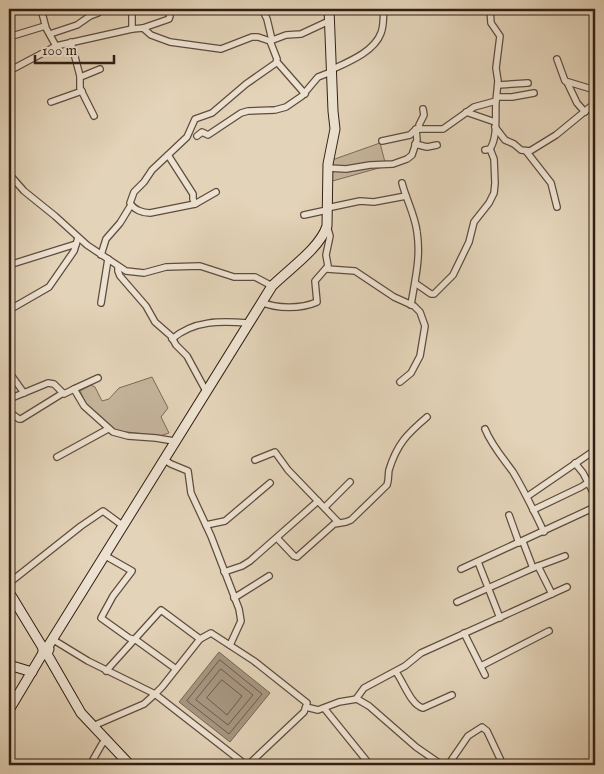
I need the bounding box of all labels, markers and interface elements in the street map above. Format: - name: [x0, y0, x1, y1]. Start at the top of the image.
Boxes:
- scale bar: [35, 32, 114, 64]
- text: 100 m: [42, 41, 78, 60]

